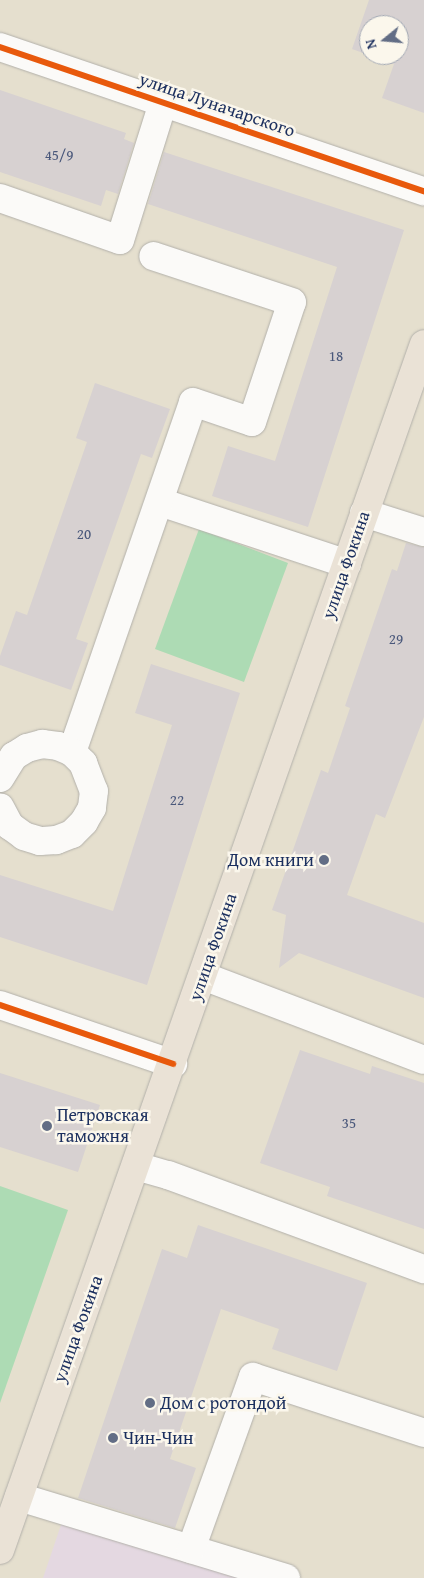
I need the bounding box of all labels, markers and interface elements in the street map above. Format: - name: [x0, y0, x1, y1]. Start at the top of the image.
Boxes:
- north arrow: [359, 15, 409, 65]
- text: N: [360, 37, 382, 51]
- street label: улица Луначарского: [136, 68, 298, 142]
- house number: 45/9: [45, 146, 73, 164]
- house number: 18: [329, 347, 343, 365]
- street label: улица Фокина: [317, 508, 375, 622]
- house number: 20: [77, 525, 91, 543]
- house number: 29: [389, 630, 403, 648]
- house number: 22: [170, 791, 184, 809]
- place label: Дом книги: [228, 849, 314, 871]
- marker: Дом книги: [318, 854, 330, 866]
- street label: улица Фокина: [184, 890, 242, 1004]
- place label: Петровская таможня: [57, 1105, 149, 1148]
- house number: 35: [342, 1114, 356, 1132]
- marker: Петровская таможня: [41, 1120, 53, 1132]
- street label: улица Фокина: [49, 1272, 107, 1386]
- place label: Дом с ротондой: [160, 1392, 286, 1414]
- marker: Дом с ротондой: [144, 1397, 156, 1409]
- place label: Чин-Чин: [123, 1427, 193, 1449]
- marker: Чин-Чин: [107, 1432, 119, 1444]

